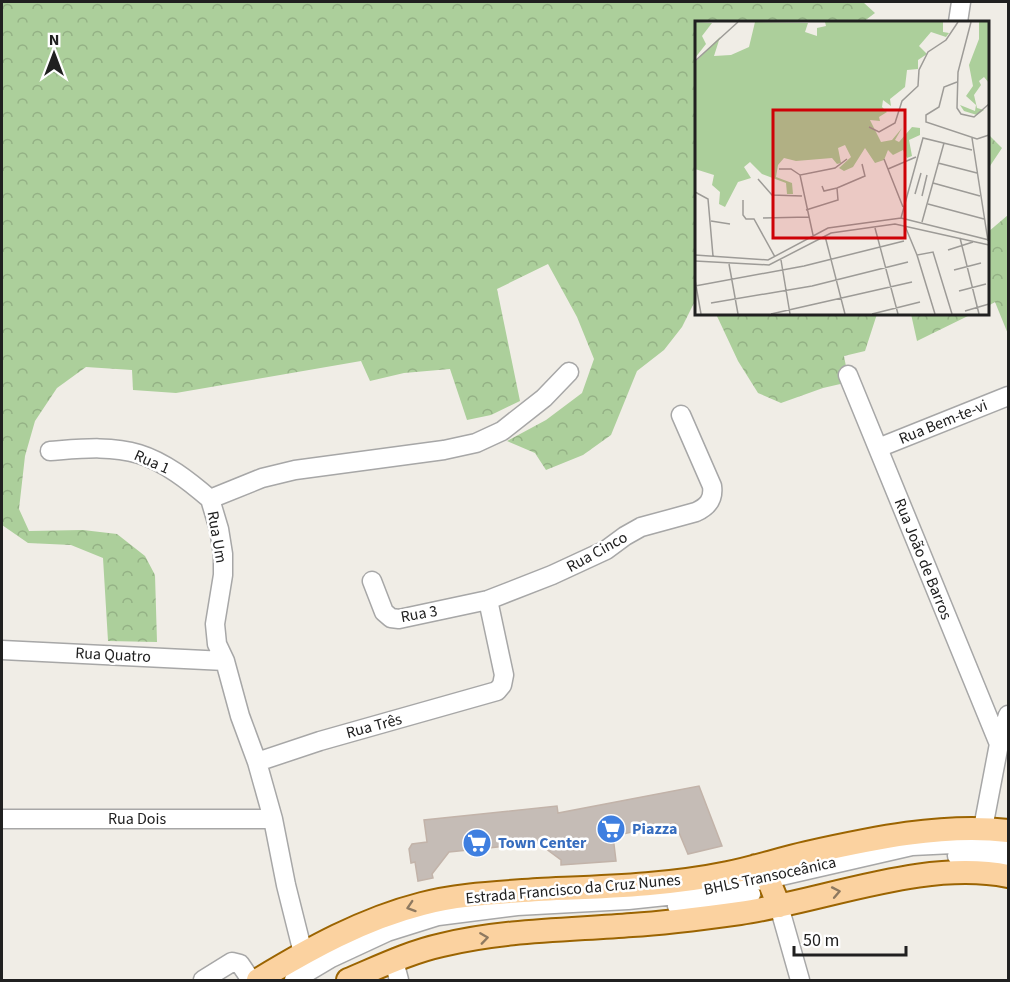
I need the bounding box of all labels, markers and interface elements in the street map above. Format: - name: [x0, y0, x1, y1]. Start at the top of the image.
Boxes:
- inset map: [695, 21, 989, 315]
- north arrow: [24, 24, 84, 84]
- text: N: [49, 29, 59, 51]
- street label: Rua Bem-te-vi: [895, 394, 991, 450]
- street label: Rua 1: [131, 444, 173, 480]
- street label: Rua João de Barros: [889, 495, 957, 623]
- street label: Rua Um: [202, 509, 232, 565]
- street label: Rua Cinco: [563, 526, 631, 578]
- street label: Rua 3: [399, 600, 439, 628]
- street label: Rua Quatro: [75, 642, 151, 668]
- street label: Rua Três: [344, 708, 405, 744]
- street label: Rua Dois: [108, 808, 166, 830]
- supermarket icon: Piazza: [595, 813, 627, 845]
- place label: Piazza: [632, 818, 677, 840]
- supermarket icon: Town Center: [461, 827, 493, 859]
- place label: Town Center: [498, 832, 587, 854]
- street label: BHLS Transoceânica: [702, 851, 838, 901]
- street label: Estrada Francisco da Cruz Nunes: [464, 869, 682, 909]
- one-way arrow: [831, 886, 841, 899]
- one-way arrow: [406, 900, 417, 913]
- scale bar: [794, 919, 906, 957]
- text: 50 m: [803, 928, 839, 953]
- one-way arrow: [479, 933, 488, 945]

